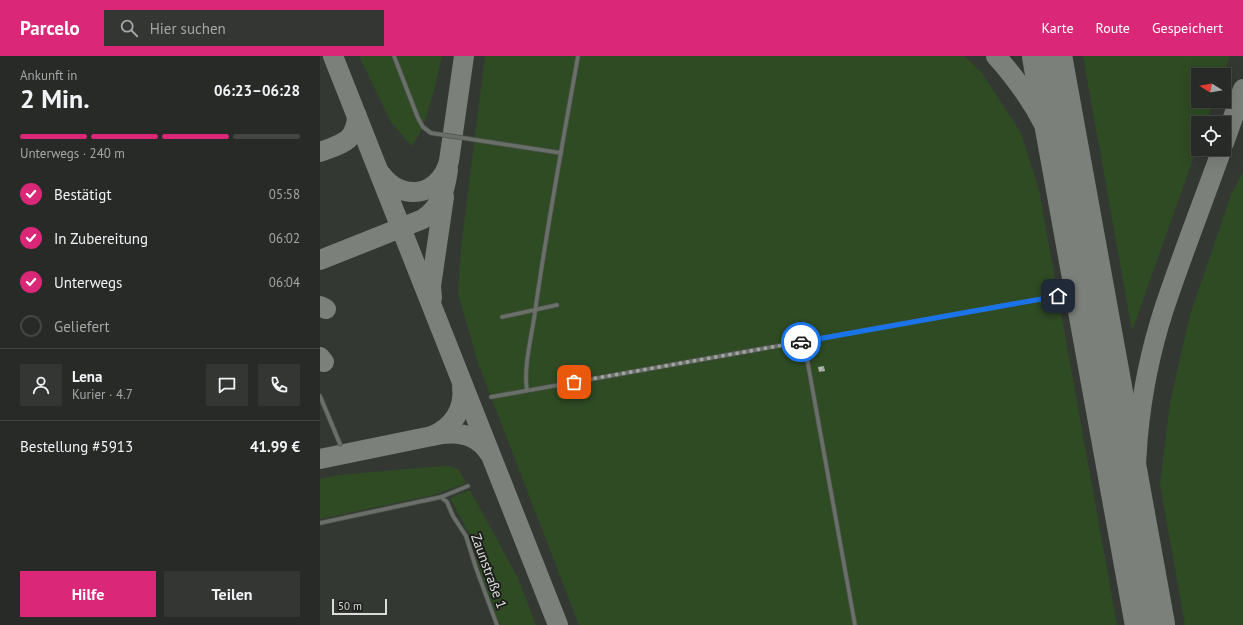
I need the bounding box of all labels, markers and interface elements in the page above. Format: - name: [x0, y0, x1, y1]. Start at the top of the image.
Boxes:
- search box: [104, 10, 384, 46]
- text: Parcelo: [20, 16, 80, 40]
- icon: search: [118, 17, 140, 39]
- text: Hier suchen: [150, 19, 226, 38]
- text: Karte: [1042, 19, 1074, 37]
- text: Route: [1096, 19, 1130, 37]
- text: Gespeichert: [1152, 19, 1223, 37]
- text: Ankunft in: [20, 67, 77, 84]
- north arrow: [1191, 68, 1231, 108]
- map controls: [1191, 68, 1231, 156]
- text: 06:23–06:28: [214, 81, 300, 100]
- text: 2 Min.: [20, 82, 90, 115]
- button: locate: [1191, 116, 1231, 156]
- text: Unterwegs · 240 m: [20, 145, 125, 162]
- icon: check: [20, 183, 42, 205]
- text: Bestätigt: [54, 185, 111, 204]
- text: 05:58: [269, 186, 300, 203]
- icon: check: [20, 227, 42, 249]
- text: In Zubereitung: [54, 229, 148, 248]
- text: 06:02: [269, 230, 300, 247]
- icon: check: [20, 271, 42, 293]
- text: Unterwegs: [54, 273, 122, 292]
- text: 06:04: [269, 274, 300, 291]
- pin: [1041, 279, 1075, 313]
- icon: home: [1047, 285, 1069, 307]
- text: Geliefert: [54, 317, 110, 336]
- courier: [781, 322, 821, 362]
- icon: car: [790, 331, 812, 353]
- button: person: [20, 364, 62, 406]
- button: chat: [206, 364, 248, 406]
- button: phone: [258, 364, 300, 406]
- pin: [557, 365, 591, 399]
- text: Lena: [72, 367, 102, 386]
- icon: bag: [563, 371, 585, 393]
- text: Kurier · 4.7: [72, 386, 133, 403]
- text: Bestellung #5913: [20, 437, 133, 456]
- text: 41.99 €: [250, 437, 300, 456]
- street label: Zaunstraße 1: [467, 531, 511, 611]
- button: Hilfe: [20, 571, 156, 617]
- button: Teilen: [164, 571, 300, 617]
- scale bar: [332, 597, 387, 616]
- text: 50 m: [338, 599, 362, 613]

